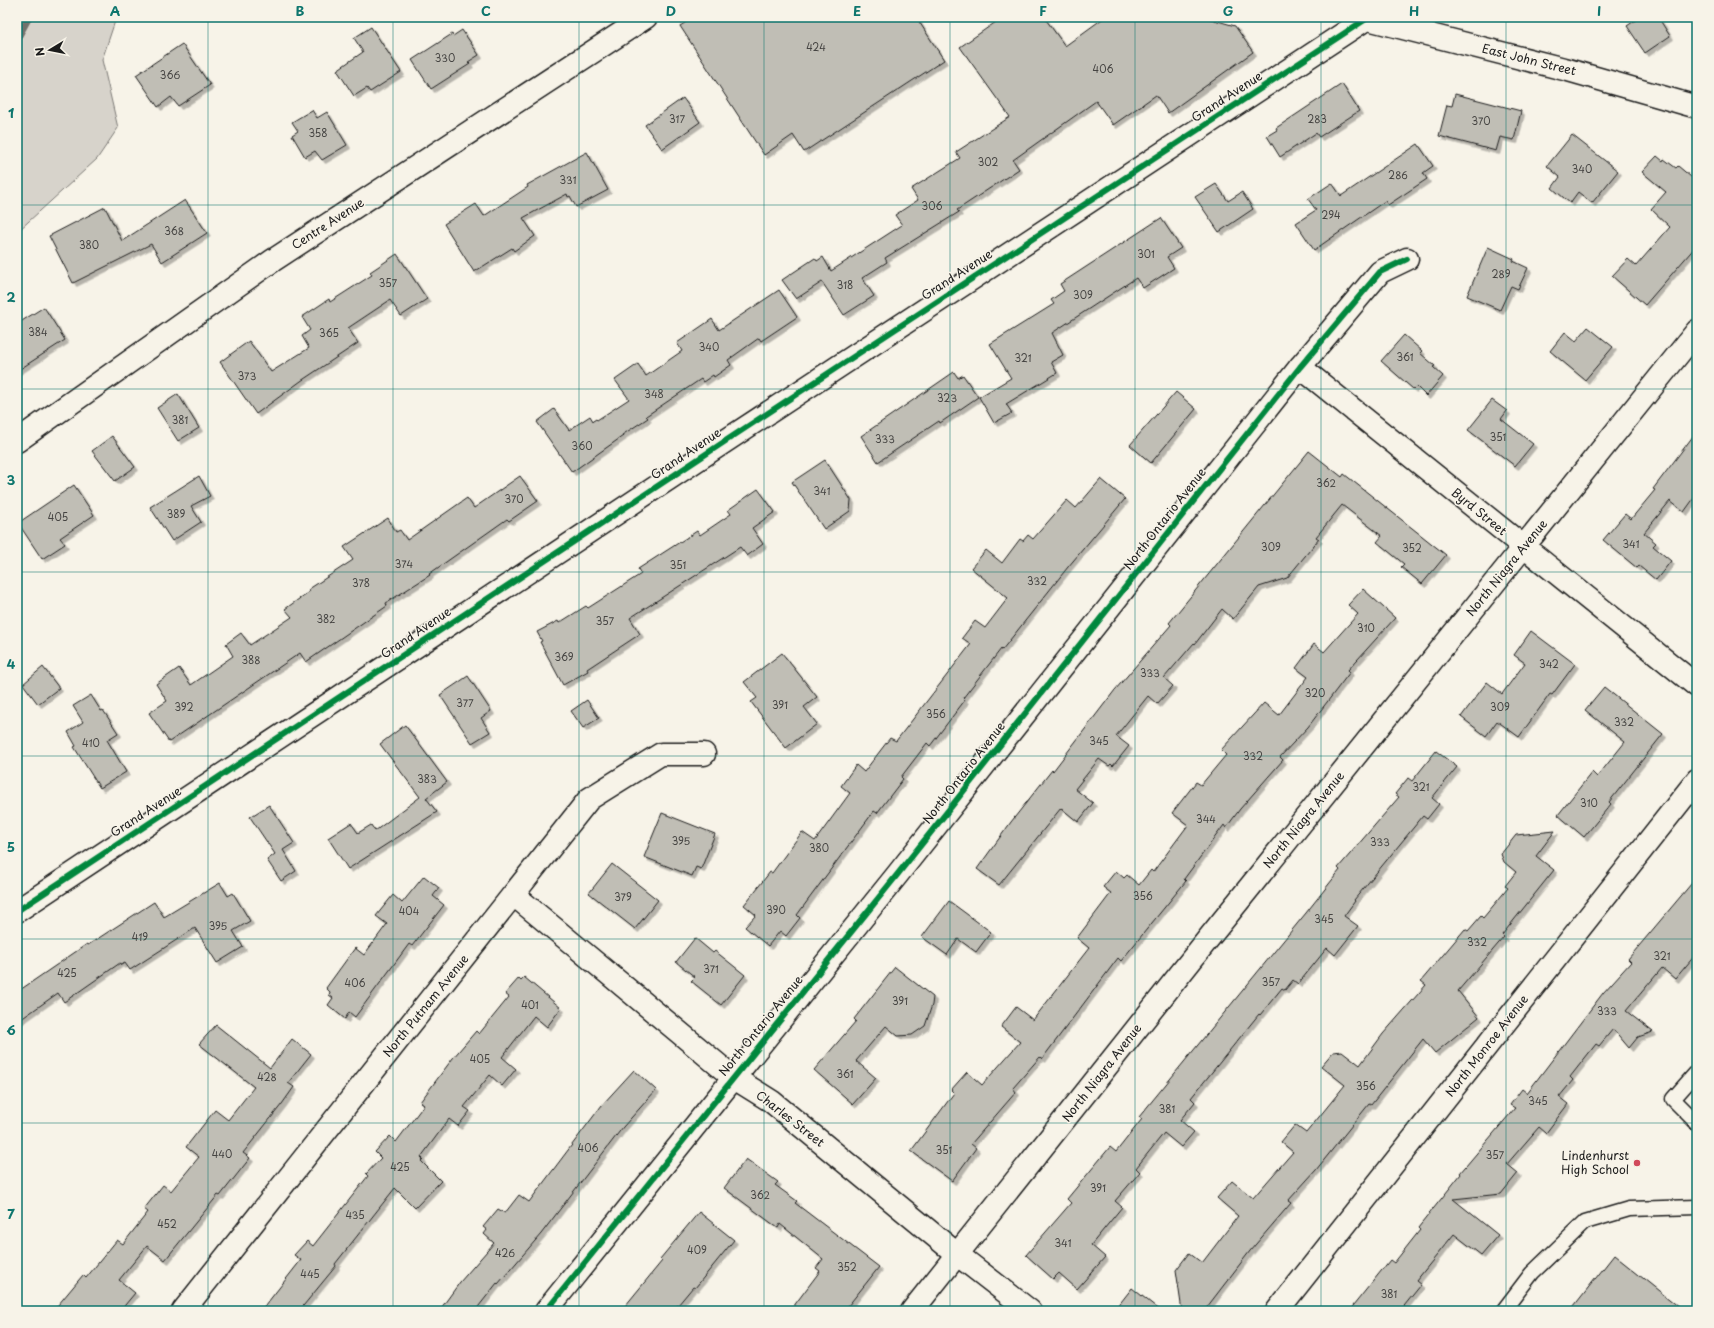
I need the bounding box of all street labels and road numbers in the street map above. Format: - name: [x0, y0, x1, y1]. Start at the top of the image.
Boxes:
- street label: East John Street: [1480, 39, 1578, 79]
- street label: Grand Avenue: [1187, 66, 1266, 126]
- street label: Centre Avenue: [288, 193, 368, 253]
- street label: Grand Avenue: [917, 244, 996, 304]
- street label: Grand Avenue: [647, 423, 725, 483]
- street label: North Ontario Avenue: [1119, 463, 1210, 573]
- street label: Byrd Street: [1448, 483, 1511, 539]
- street label: North Niagra Avenue: [1461, 515, 1551, 620]
- street label: Grand Avenue: [377, 602, 455, 662]
- street label: North Ontario Avenue: [918, 717, 1009, 827]
- street label: North Niagra Avenue: [1258, 767, 1348, 872]
- street label: Grand Avenue: [106, 781, 185, 841]
- street label: North Putnam Avenue: [378, 950, 473, 1061]
- street label: North Ontario Avenue: [714, 971, 807, 1080]
- street label: North Monroe Avenue: [1441, 990, 1532, 1100]
- street label: North Niagra Avenue: [1057, 1019, 1146, 1125]
- street label: Charles Street: [752, 1086, 829, 1151]

